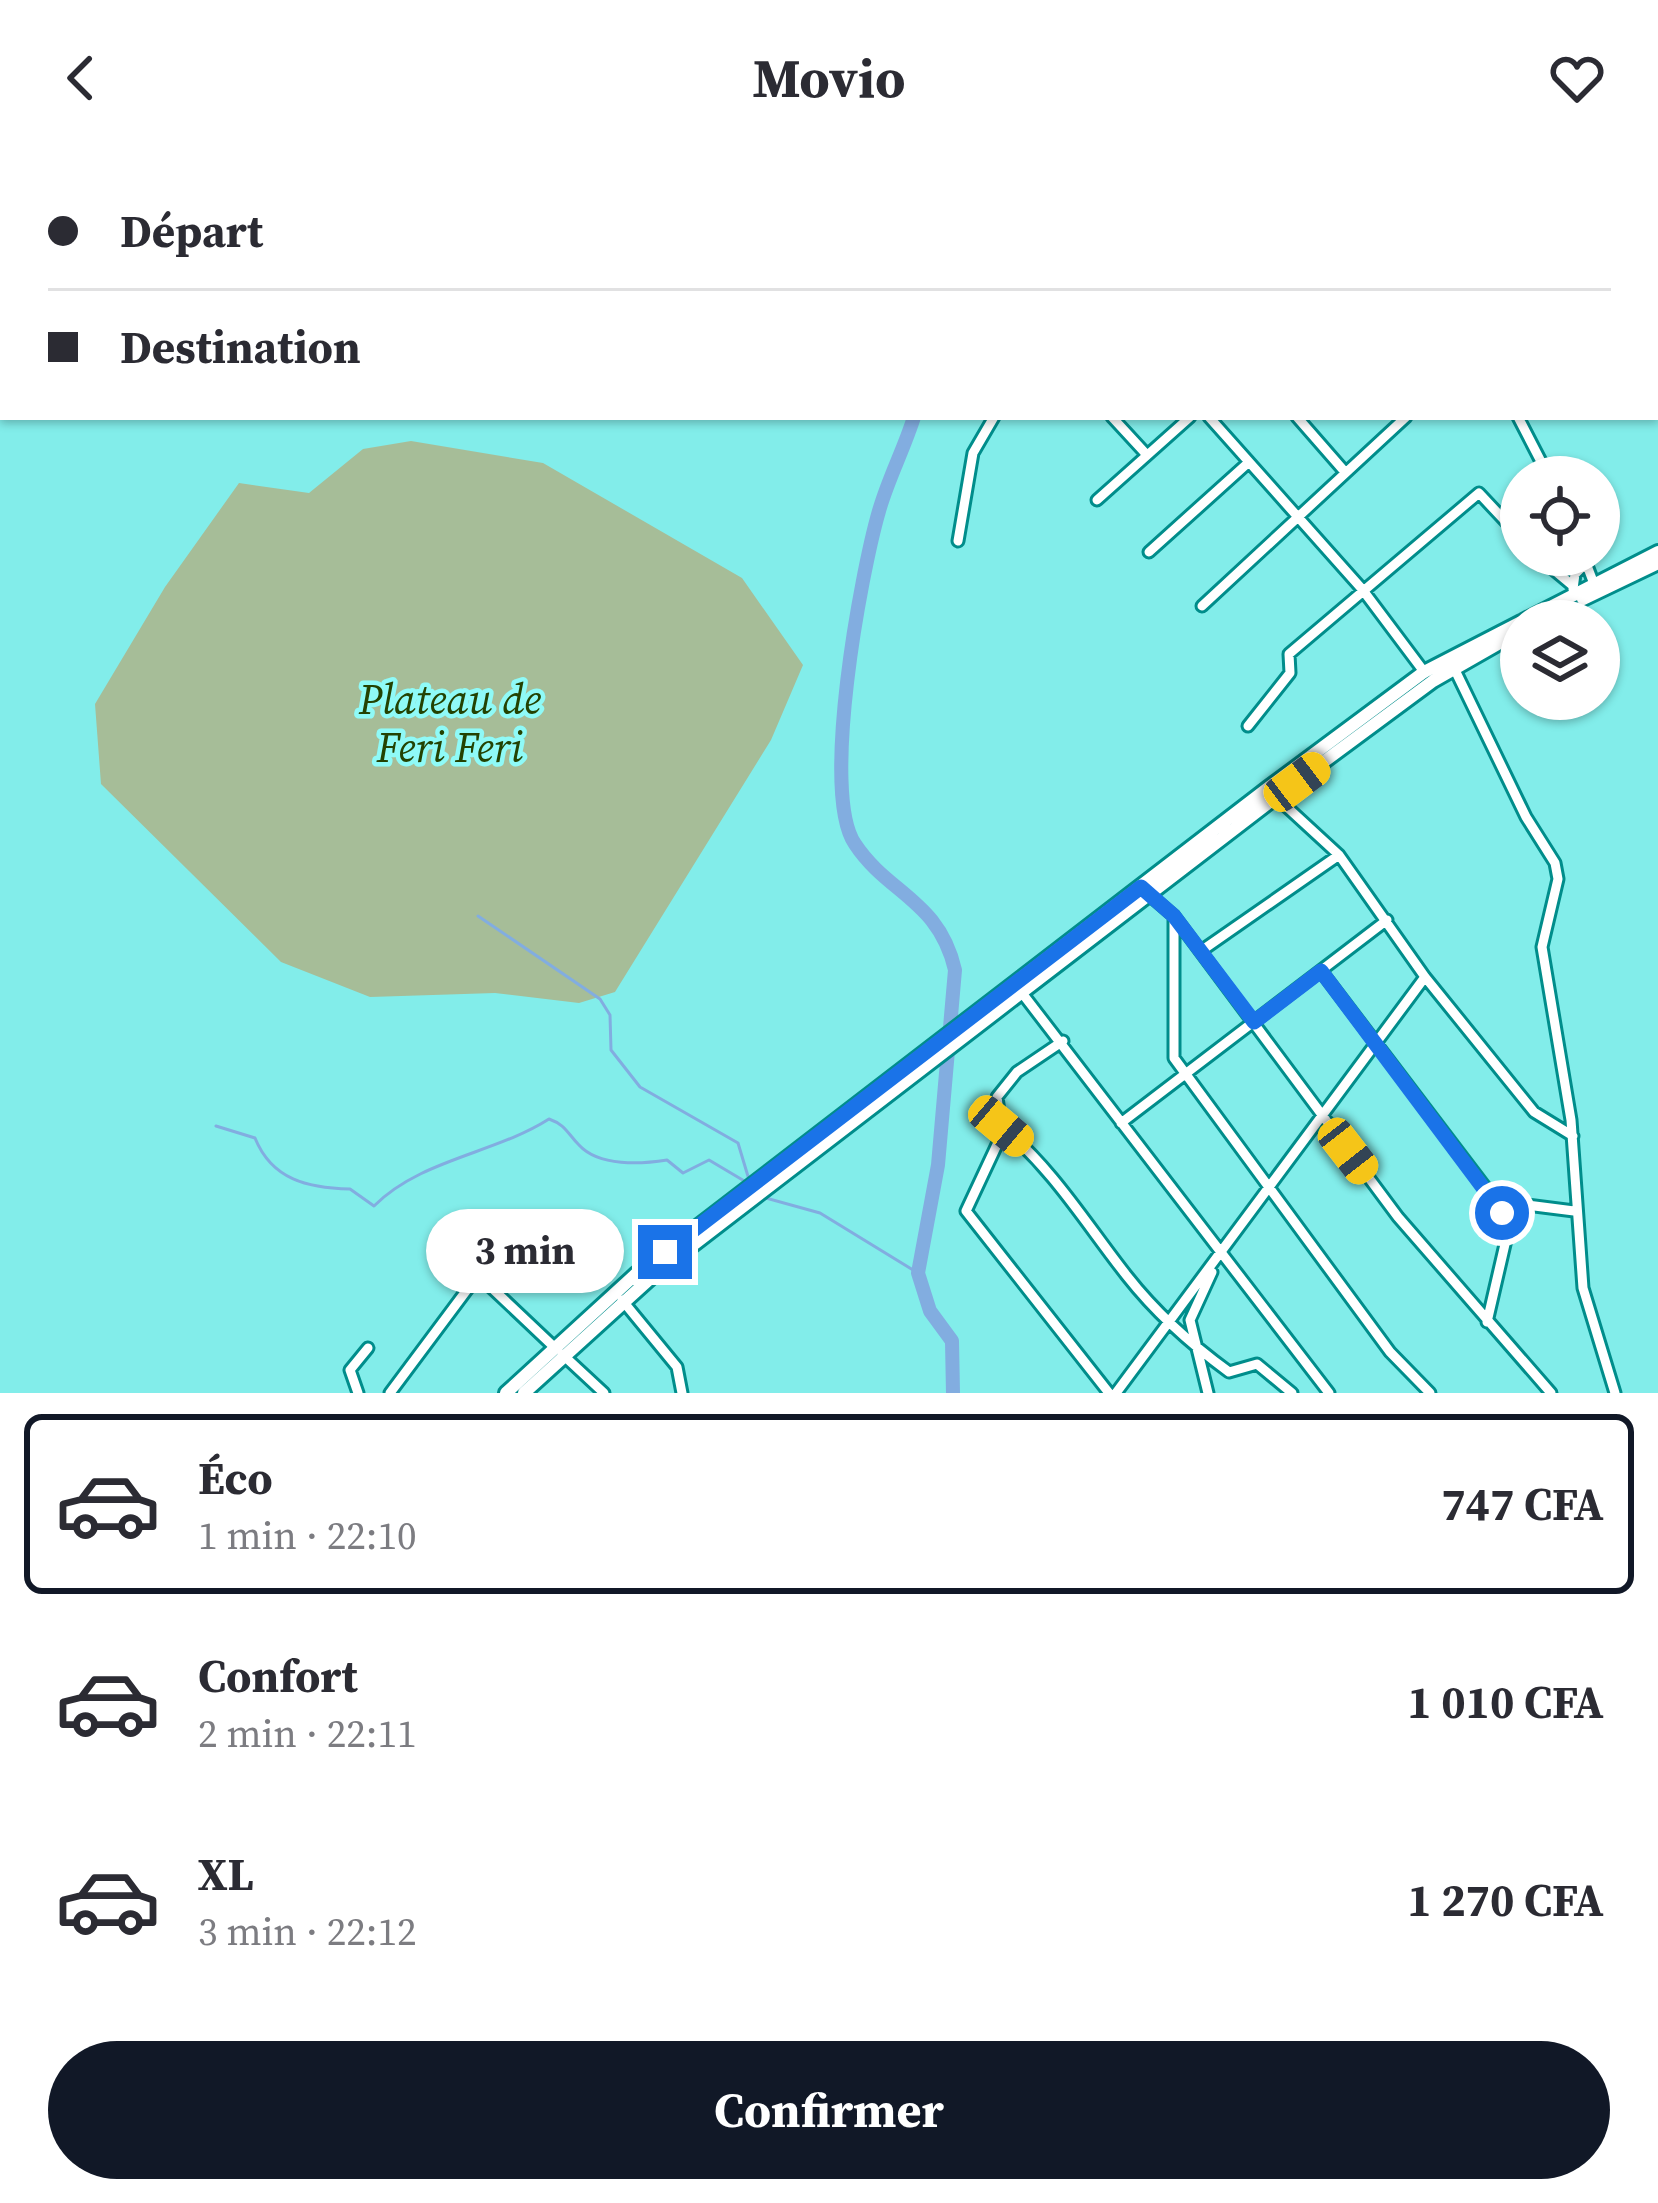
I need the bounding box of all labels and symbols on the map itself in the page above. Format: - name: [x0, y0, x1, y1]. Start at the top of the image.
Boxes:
- park label: Plateau de Feri Feri: [358, 670, 541, 776]
- car: [1257, 746, 1337, 818]
- car: [962, 1089, 1040, 1163]
- car: [1312, 1112, 1384, 1190]
- route start: [1475, 1186, 1529, 1240]
- callout: 3 min: [425, 1210, 623, 1294]
- route end: [638, 1225, 692, 1279]

